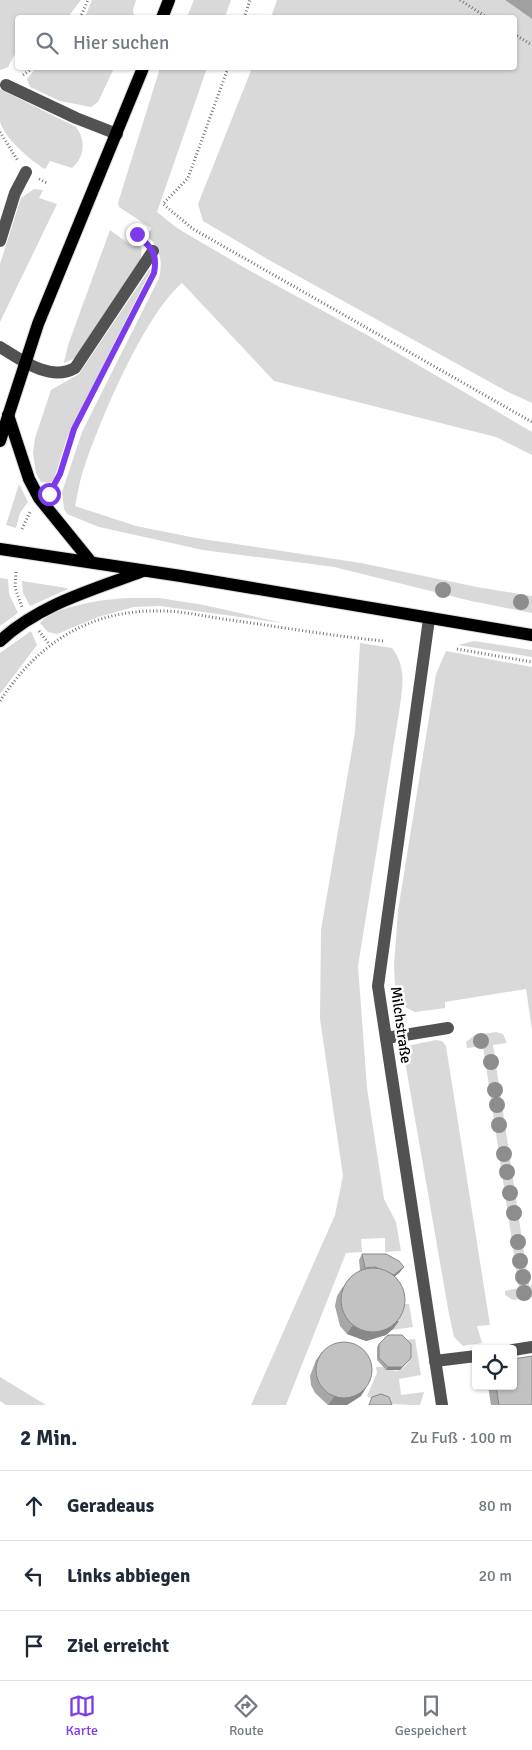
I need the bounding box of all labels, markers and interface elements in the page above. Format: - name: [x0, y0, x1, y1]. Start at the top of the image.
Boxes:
- search box: [15, 15, 517, 70]
- icon: search: [33, 29, 61, 57]
- text: Hier suchen: [73, 31, 169, 55]
- route end: [126, 223, 149, 246]
- route start: [38, 483, 61, 506]
- street label: Milchstraße: [387, 985, 415, 1065]
- map controls: [472, 1345, 517, 1390]
- button: locate: [472, 1345, 517, 1390]
- text: 2 Min.: [20, 1425, 77, 1451]
- text: Zu Fuß · 100 m: [410, 1428, 512, 1448]
- icon: ahead: [20, 1492, 48, 1520]
- text: Geradeaus: [67, 1494, 154, 1518]
- text: 80 m: [478, 1496, 512, 1516]
- icon: left: [20, 1562, 48, 1590]
- text: Links abbiegen: [67, 1564, 190, 1588]
- text: 20 m: [478, 1566, 512, 1586]
- icon: arrive: [20, 1632, 48, 1660]
- text: Ziel erreicht: [67, 1634, 169, 1658]
- tab: Karte: [65, 1692, 98, 1739]
- tab: Route: [229, 1692, 264, 1739]
- tab: Gespeichert: [395, 1692, 467, 1739]

